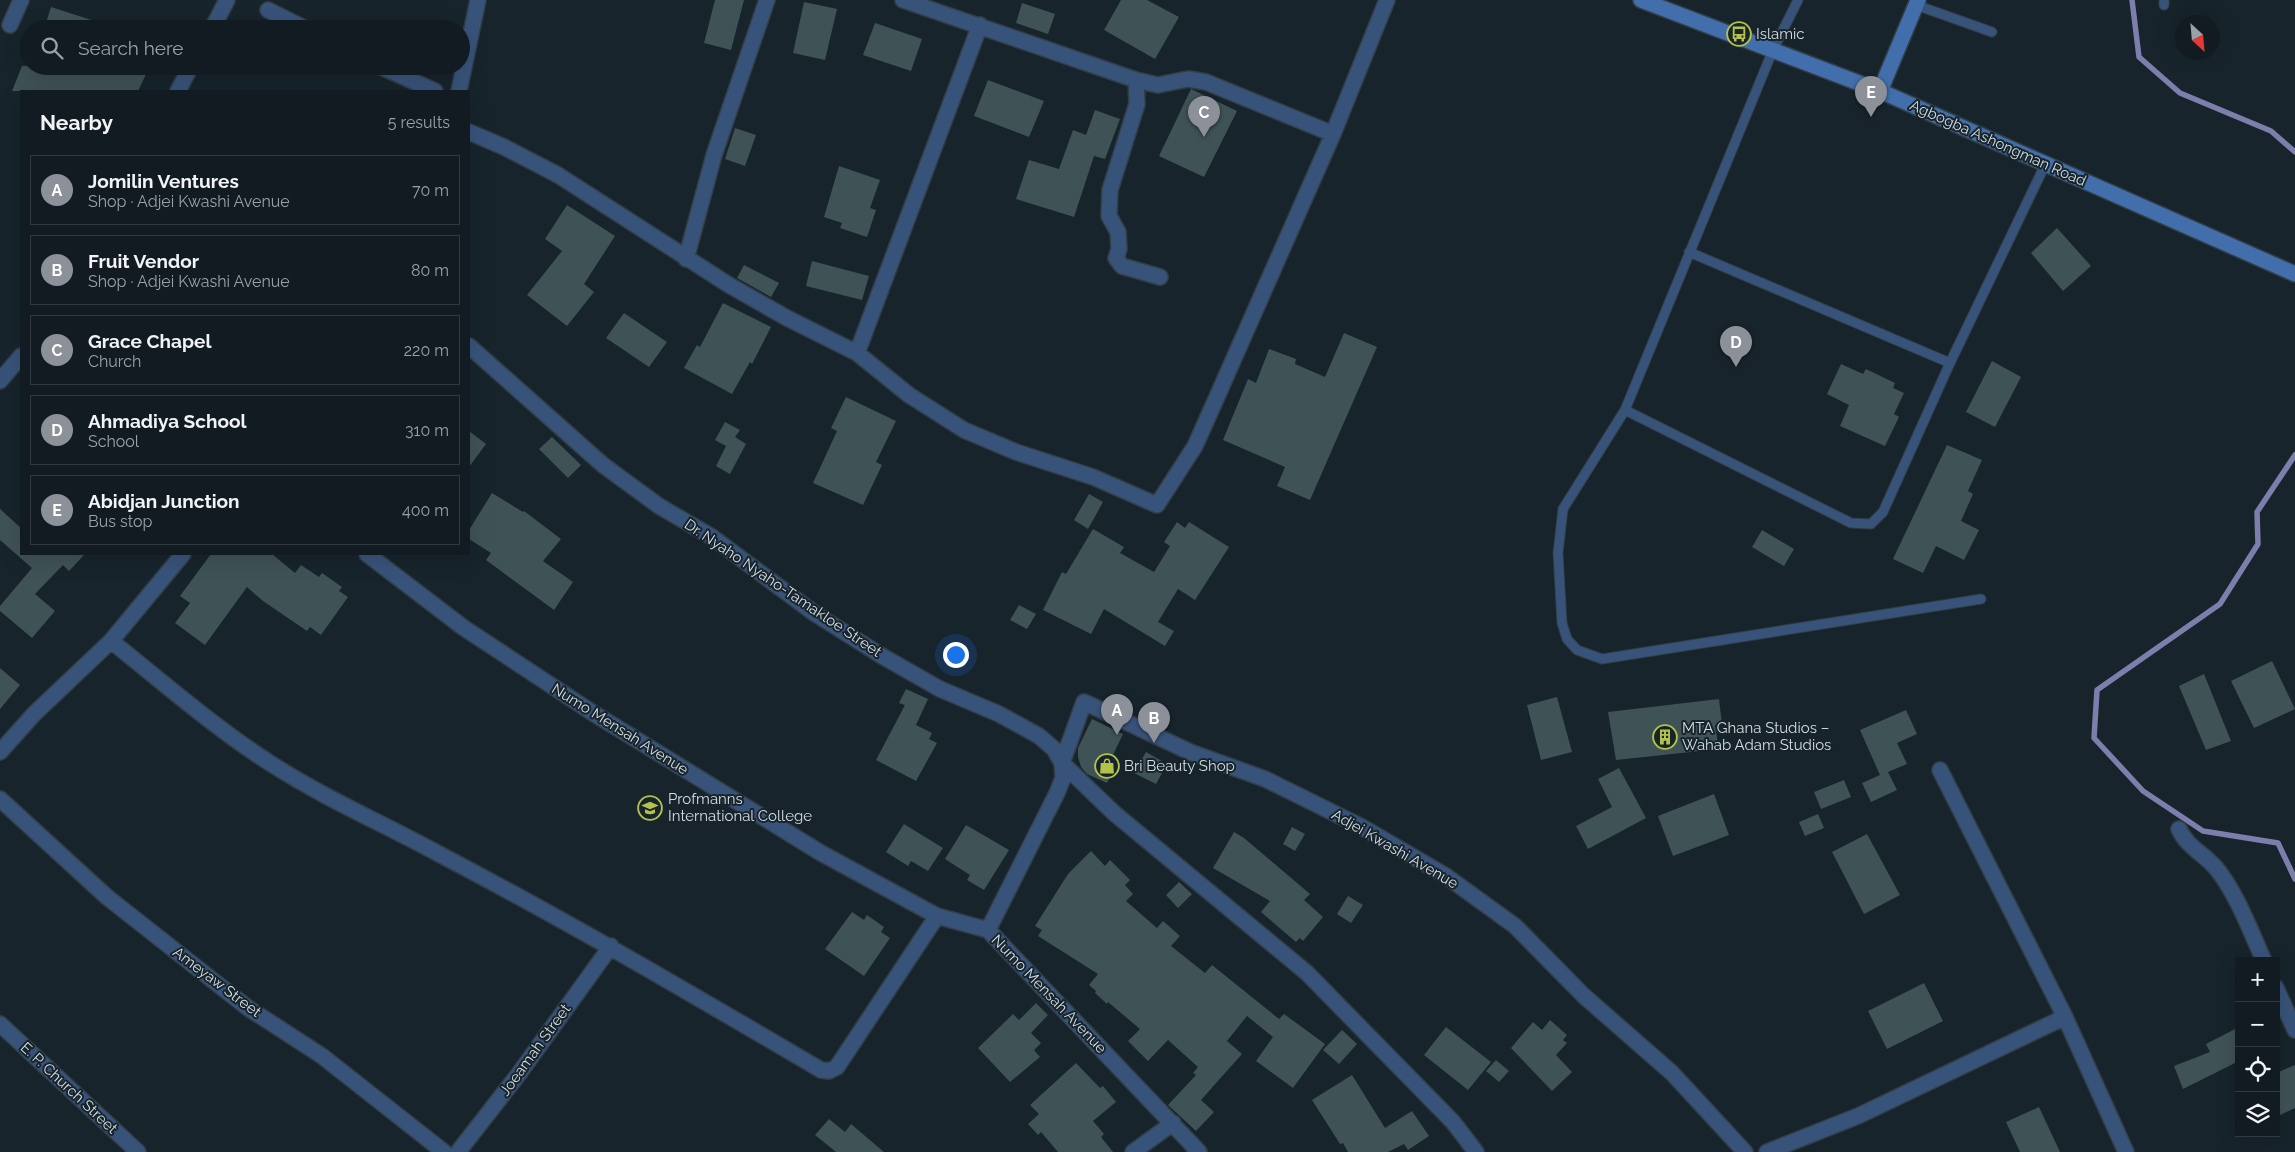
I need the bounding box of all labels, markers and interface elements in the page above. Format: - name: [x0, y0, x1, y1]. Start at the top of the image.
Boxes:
- north arrow: [2175, 15, 2220, 60]
- search box: [20, 20, 470, 75]
- bus stop icon: Islamic: [1726, 21, 1752, 47]
- place label: Islamic: [1756, 25, 1804, 43]
- icon: search: [38, 34, 66, 62]
- text: Search here: [78, 37, 184, 59]
- pin: E: [1855, 76, 1887, 117]
- pin: C: [1188, 96, 1220, 137]
- street label: Agbogba Ashongman Road: [1907, 96, 2089, 190]
- text: Nearby: [40, 110, 113, 135]
- text: 5 results: [388, 113, 450, 132]
- text: Jomilin Ventures: [88, 170, 239, 192]
- text: A: [52, 181, 62, 200]
- text: 70 m: [412, 181, 449, 200]
- text: Shop · Adjei Kwashi Avenue: [88, 192, 290, 211]
- text: Fruit Vendor: [88, 250, 199, 272]
- text: B: [52, 261, 62, 280]
- text: 80 m: [411, 261, 449, 280]
- text: Shop · Adjei Kwashi Avenue: [88, 272, 290, 291]
- pin: D: [1720, 326, 1752, 367]
- text: Grace Chapel: [88, 330, 211, 352]
- text: C: [52, 341, 62, 360]
- text: 220 m: [404, 341, 449, 360]
- text: Church: [88, 352, 141, 371]
- text: Ahmadiya School: [88, 410, 247, 432]
- text: D: [51, 421, 63, 440]
- text: 310 m: [405, 421, 449, 440]
- text: School: [88, 432, 139, 451]
- text: Abidjan Junction: [88, 490, 240, 512]
- text: E: [52, 501, 62, 520]
- text: 400 m: [402, 501, 449, 520]
- text: Bus stop: [88, 512, 152, 531]
- street label: Dr. Nyaho Nyaho-Tamakloe Street: [681, 515, 885, 661]
- your location: [943, 642, 969, 668]
- street label: Numo Mensah Avenue: [548, 680, 692, 779]
- pin: A: [1101, 694, 1133, 735]
- pin: B: [1138, 702, 1170, 743]
- place label: MTA Ghana Studios – Wahab Adam Studios: [1682, 719, 1831, 754]
- building icon: MTA Ghana Studios – Wahab Adam Studios: [1652, 724, 1678, 750]
- shop icon: Bri Beauty Shop: [1094, 753, 1120, 779]
- place label: Bri Beauty Shop: [1124, 757, 1235, 775]
- place label: Profmanns International College: [668, 790, 812, 825]
- school or university icon: Profmanns International College: [637, 795, 663, 821]
- street label: Adjei Kwashi Avenue: [1329, 805, 1462, 893]
- street label: Numo Mensah Avenue: [988, 931, 1110, 1057]
- street label: Ameyaw Street: [169, 943, 265, 1021]
- map controls: [2235, 957, 2280, 1137]
- button: +: [2235, 957, 2280, 1002]
- street label: Joeamah Street: [496, 1001, 574, 1099]
- button: −: [2235, 1002, 2280, 1047]
- street label: E. P. Church Street: [17, 1039, 121, 1137]
- button: locate: [2235, 1047, 2280, 1092]
- button: layers: [2235, 1092, 2280, 1137]

